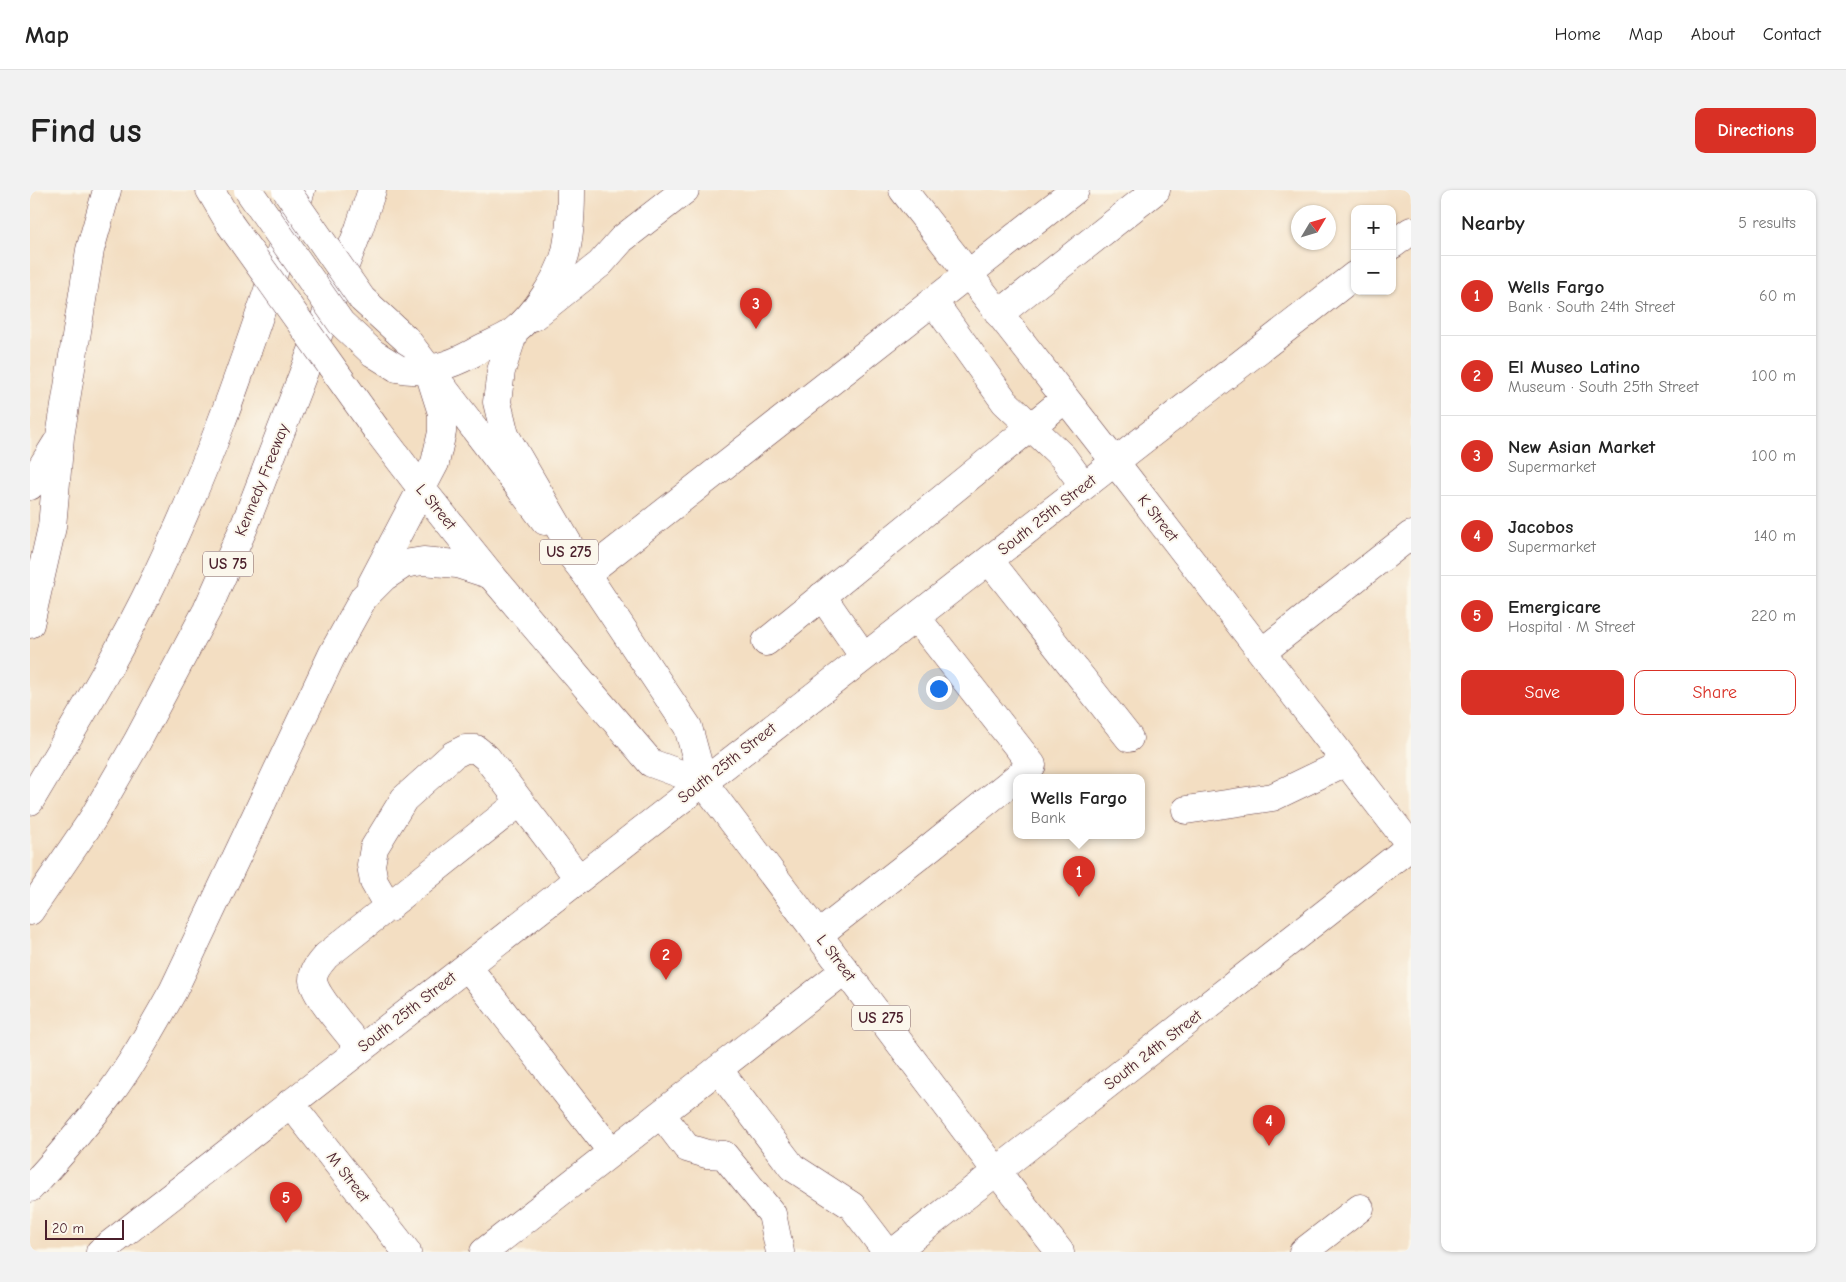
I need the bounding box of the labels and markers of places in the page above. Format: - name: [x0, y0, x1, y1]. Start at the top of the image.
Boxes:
- pin: 3: [740, 288, 772, 329]
- pin: 1: [1063, 856, 1095, 897]
- pin: 2: [650, 939, 682, 980]
- pin: 4: [1253, 1105, 1285, 1146]
- pin: 5: [270, 1182, 302, 1223]

